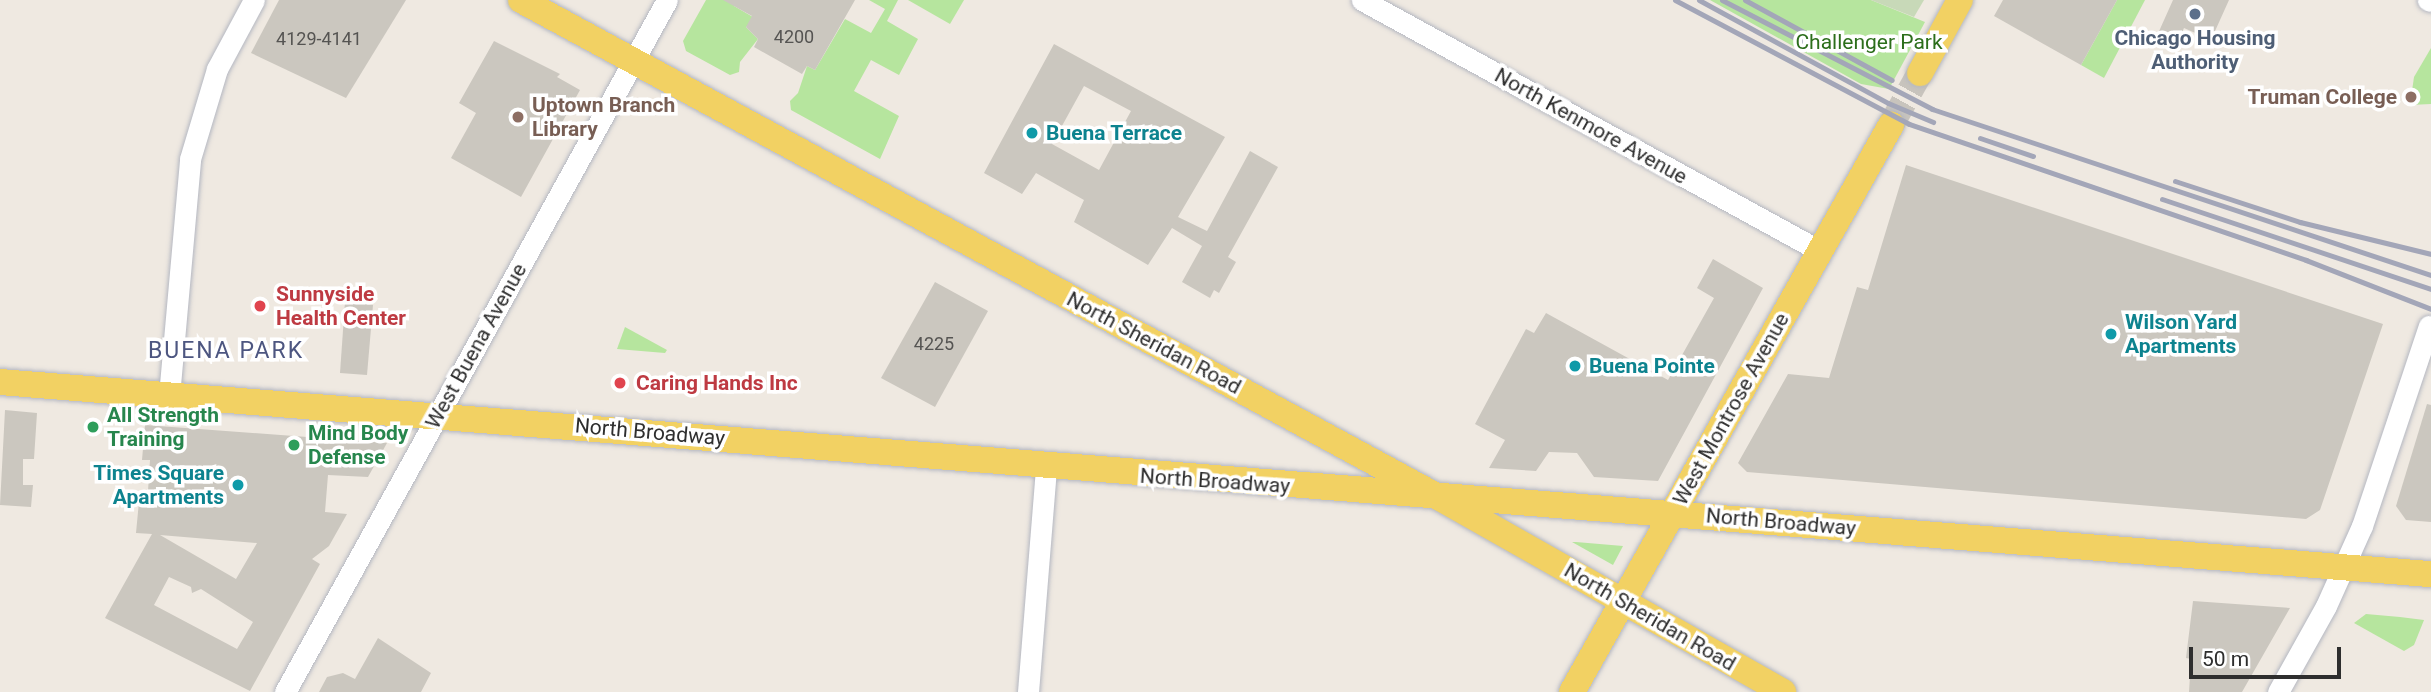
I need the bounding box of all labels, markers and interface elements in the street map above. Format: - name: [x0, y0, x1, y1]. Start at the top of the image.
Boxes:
- marker: Chicago Housing Authority: [2187, 6, 2203, 22]
- place label: Chicago Housing Authority: [2115, 25, 2275, 75]
- house number: 4200: [774, 26, 814, 48]
- house number: 4129-4141: [276, 28, 362, 50]
- park label: Challenger Park: [1795, 29, 1943, 55]
- street label: North Kenmore Avenue: [1490, 63, 1692, 189]
- place label: Truman College: [2247, 84, 2397, 110]
- marker: Truman College: [2403, 89, 2419, 105]
- place label: Uptown Branch Library: [532, 92, 675, 142]
- marker: Uptown Branch Library: [510, 109, 526, 125]
- place label: Buena Terrace: [1046, 120, 1183, 146]
- marker: Buena Terrace: [1024, 125, 1040, 141]
- street label: West Buena Avenue: [420, 259, 532, 433]
- place label: Sunnyside Health Center: [276, 281, 406, 331]
- street label: North Sheridan Road: [1062, 286, 1246, 400]
- marker: Sunnyside Health Center: [250, 296, 270, 316]
- street label: West Montrose Avenue: [1668, 308, 1794, 510]
- place label: Wilson Yard Apartments: [2125, 309, 2237, 359]
- marker: Wilson Yard Apartments: [2103, 326, 2119, 342]
- house number: 4225: [914, 333, 954, 355]
- district label: BUENA PARK: [149, 337, 303, 365]
- place label: Buena Pointe: [1589, 353, 1715, 379]
- marker: Buena Pointe: [1567, 358, 1583, 374]
- place label: Caring Hands Inc: [636, 370, 798, 396]
- marker: Caring Hands Inc: [610, 373, 630, 393]
- place label: All Strength Training: [107, 402, 219, 452]
- street label: North Broadway: [574, 413, 726, 451]
- marker: All Strength Training: [85, 419, 101, 435]
- place label: Mind Body Defense: [308, 420, 408, 470]
- marker: Mind Body Defense: [286, 437, 302, 453]
- place label: Times Square Apartments: [93, 460, 224, 510]
- street label: North Broadway: [1139, 463, 1291, 499]
- marker: Times Square Apartments: [230, 477, 246, 493]
- street label: North Broadway: [1705, 503, 1857, 541]
- street label: North Sheridan Road: [1560, 558, 1740, 676]
- scale bar: [2193, 632, 2345, 676]
- text: 50 m: [2202, 647, 2249, 671]

